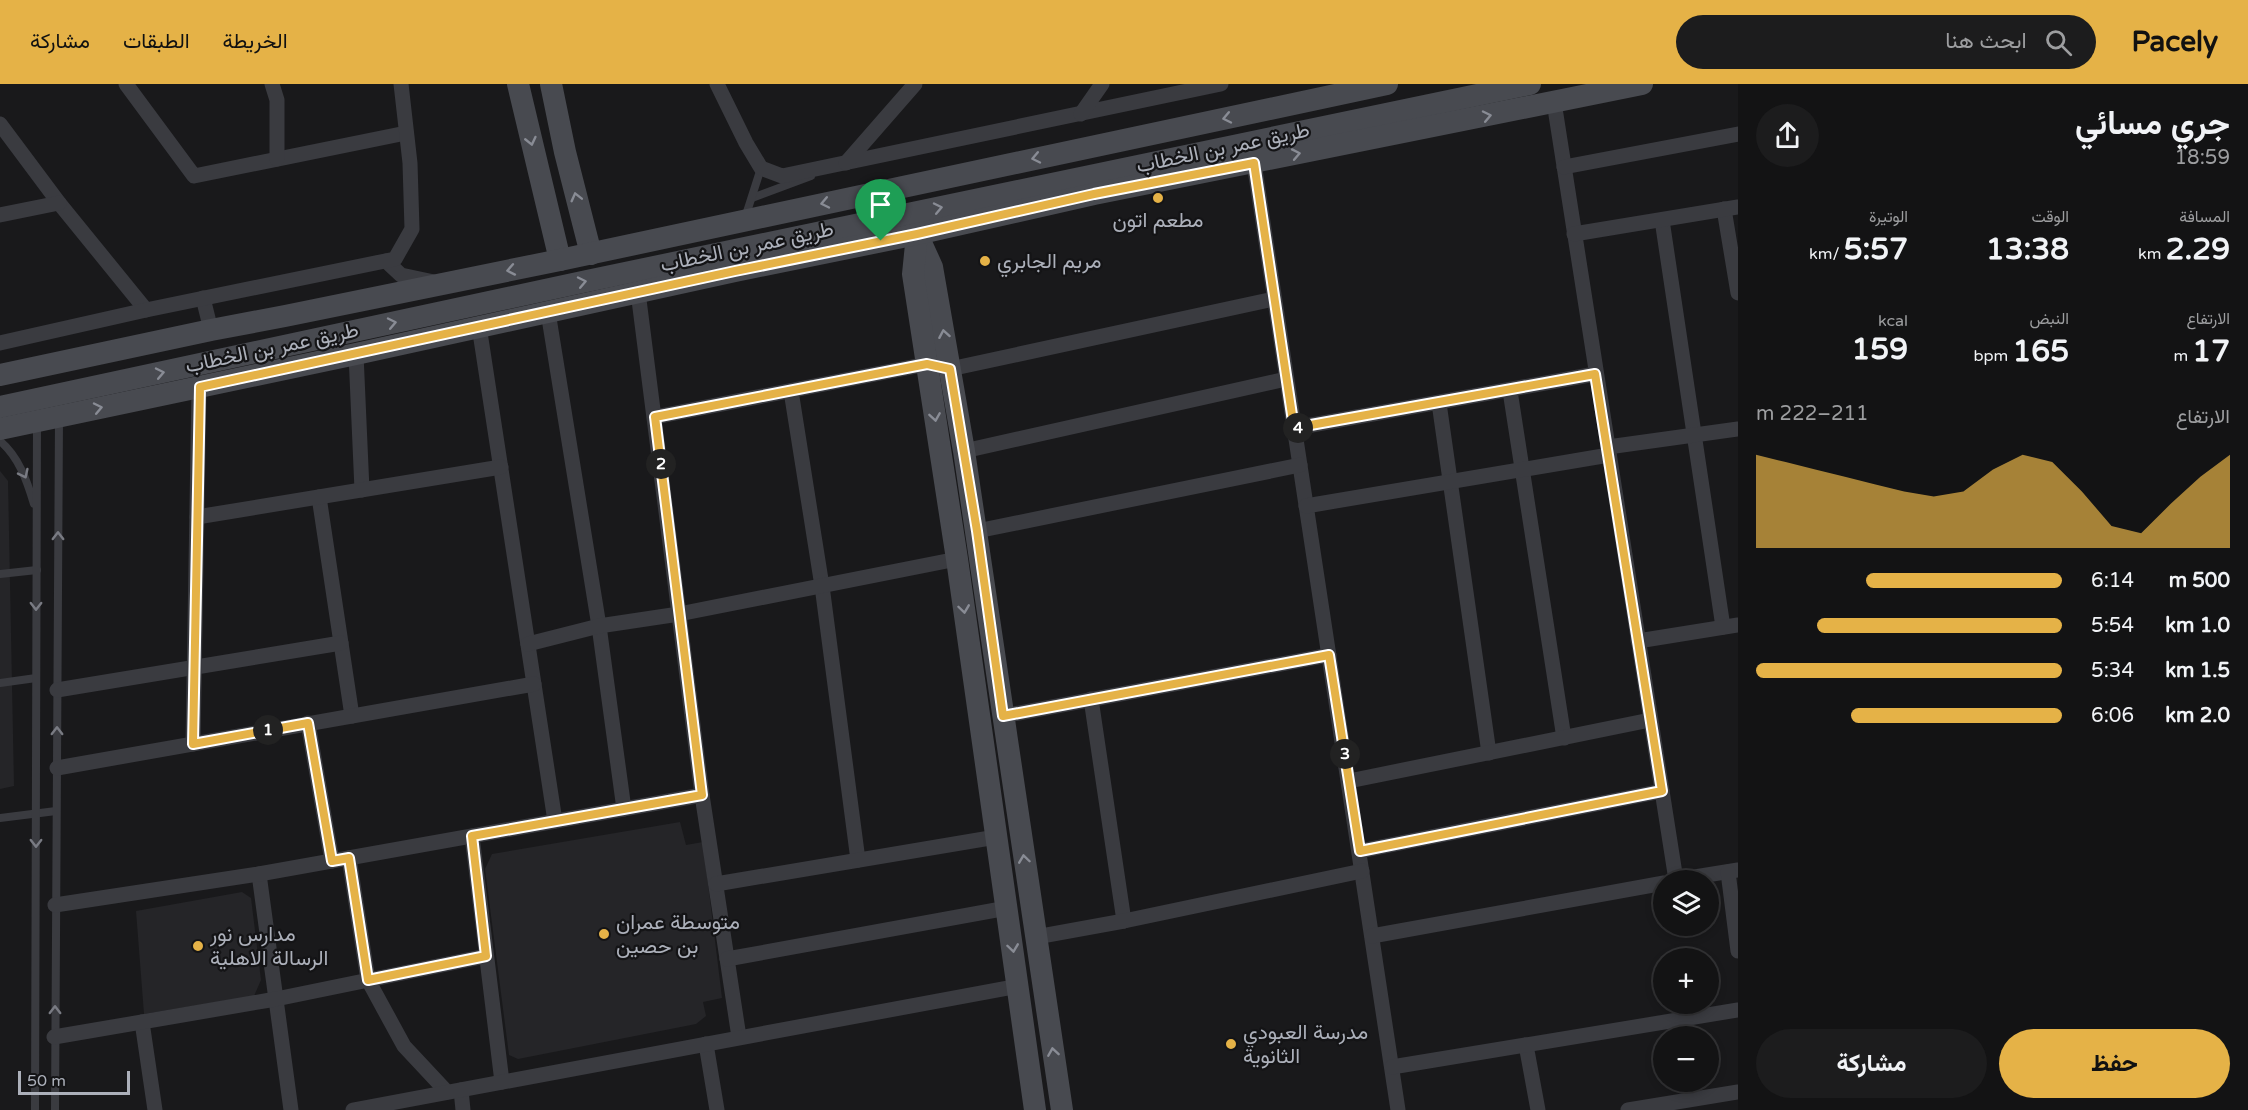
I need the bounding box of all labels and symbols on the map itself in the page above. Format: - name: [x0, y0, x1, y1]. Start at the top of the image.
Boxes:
- one-way arrow: [1482, 110, 1492, 123]
- one-way arrow: [1222, 111, 1232, 124]
- street label: طريق عمر بن الخطاب: [1134, 117, 1312, 179]
- one-way arrow: [524, 136, 537, 146]
- one-way arrow: [1290, 148, 1300, 161]
- one-way arrow: [1031, 151, 1041, 164]
- pin: [855, 179, 906, 241]
- marker: مطعم اتون: [1151, 191, 1165, 205]
- one-way arrow: [571, 192, 584, 202]
- one-way arrow: [820, 196, 830, 209]
- one-way arrow: [932, 202, 942, 215]
- place label: مطعم اتون: [1112, 208, 1204, 234]
- street label: طريق عمر بن الخطاب: [658, 216, 836, 278]
- place label: مريم الجابري: [997, 249, 1101, 278]
- marker: مريم الجابري: [978, 254, 992, 268]
- one-way arrow: [506, 263, 516, 276]
- one-way arrow: [577, 276, 587, 289]
- street label: طريق عمر بن الخطاب: [183, 317, 361, 379]
- one-way arrow: [386, 317, 396, 330]
- one-way arrow: [938, 330, 951, 340]
- one-way arrow: [155, 367, 165, 380]
- one-way arrow: [93, 403, 103, 416]
- one-way arrow: [929, 412, 941, 421]
- pin: 4: [1283, 413, 1313, 443]
- pin: 2: [646, 449, 676, 479]
- one-way arrow: [16, 468, 28, 479]
- one-way arrow: [52, 531, 64, 540]
- one-way arrow: [30, 601, 43, 610]
- one-way arrow: [958, 605, 970, 614]
- pin: 1: [253, 715, 283, 745]
- one-way arrow: [51, 726, 63, 735]
- pin: 3: [1330, 739, 1360, 769]
- one-way arrow: [30, 838, 42, 847]
- one-way arrow: [1019, 855, 1031, 864]
- place label: متوسطة عمران بن حصين: [616, 910, 740, 959]
- place label: مدارس نور الرسالة الاهلية: [209, 922, 328, 971]
- marker: متوسطة عمران بن حصين: [597, 927, 611, 941]
- marker: مدارس نور الرسالة الاهلية: [191, 939, 205, 953]
- one-way arrow: [1006, 943, 1018, 952]
- one-way arrow: [49, 1005, 61, 1014]
- place label: مدرسة العبودي الثانوية: [1243, 1020, 1368, 1069]
- marker: مدرسة العبودي الثانوية: [1224, 1037, 1238, 1051]
- one-way arrow: [1048, 1048, 1060, 1057]
- scale bar: [18, 1068, 130, 1096]

